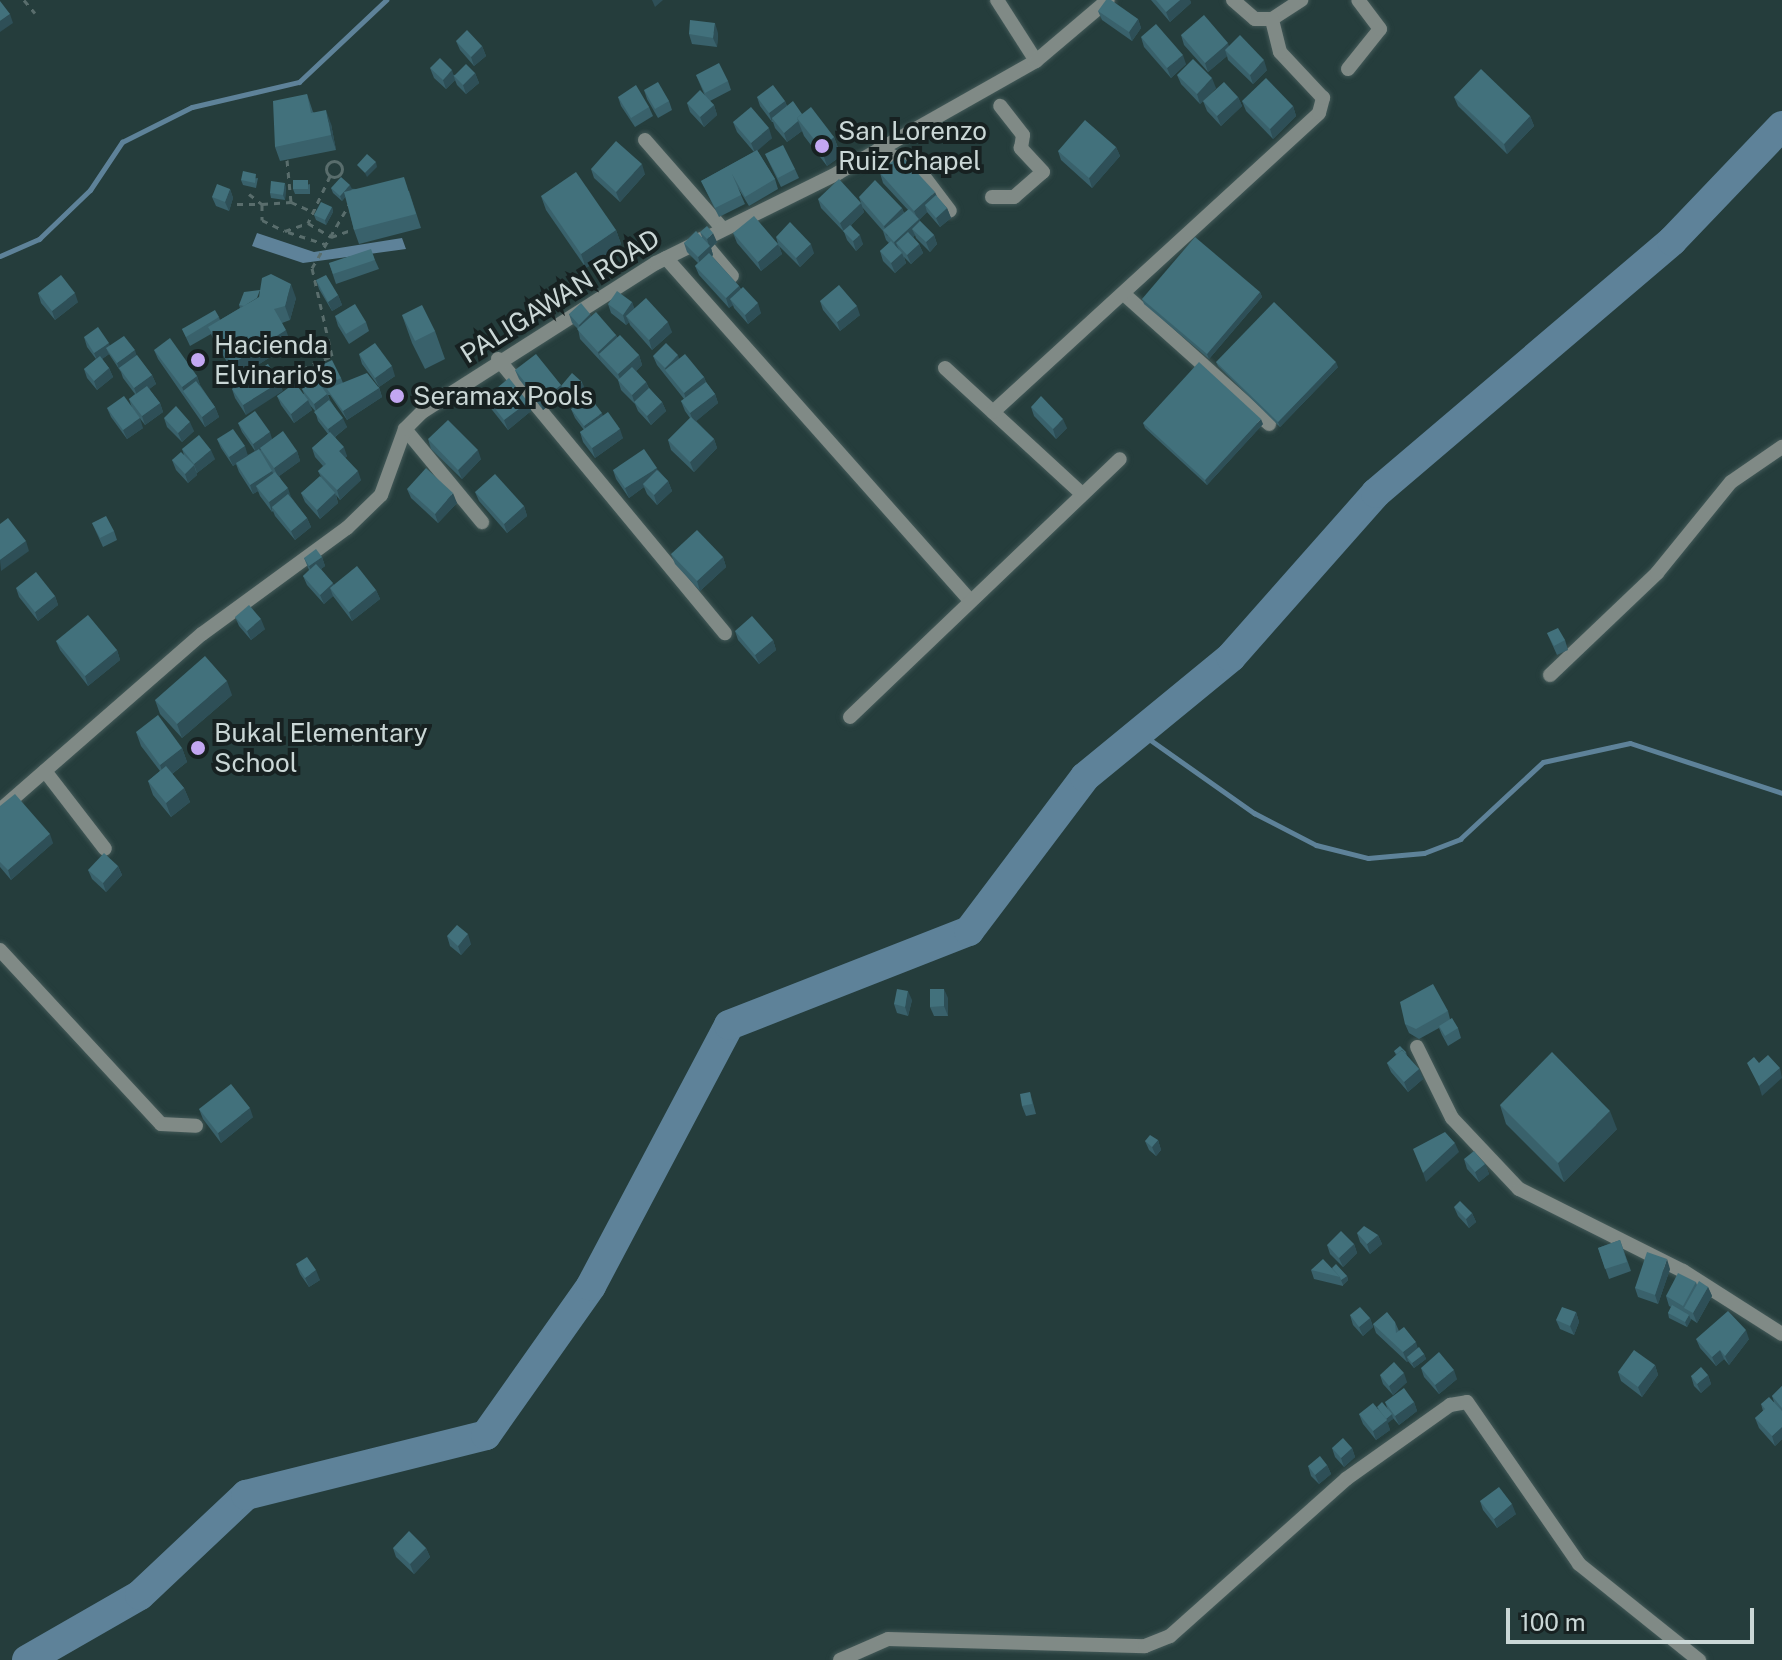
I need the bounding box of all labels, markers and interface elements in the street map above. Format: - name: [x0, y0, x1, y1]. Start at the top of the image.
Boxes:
- place label: San Lorenzo Ruiz Chapel: [838, 115, 987, 176]
- marker: San Lorenzo Ruiz Chapel: [813, 137, 831, 155]
- street label: PALIGAWAN ROAD: [455, 222, 665, 370]
- place label: Hacienda Elvinario's: [214, 329, 333, 390]
- marker: Hacienda Elvinario's: [189, 351, 207, 369]
- place label: Seramax Pools: [413, 380, 593, 412]
- marker: Seramax Pools: [388, 387, 406, 405]
- place label: Bukal Elementary School: [214, 717, 428, 778]
- marker: Bukal Elementary School: [189, 739, 207, 757]
- scale bar: [1510, 1592, 1758, 1642]
- text: 100 m: [1520, 1608, 1586, 1636]

